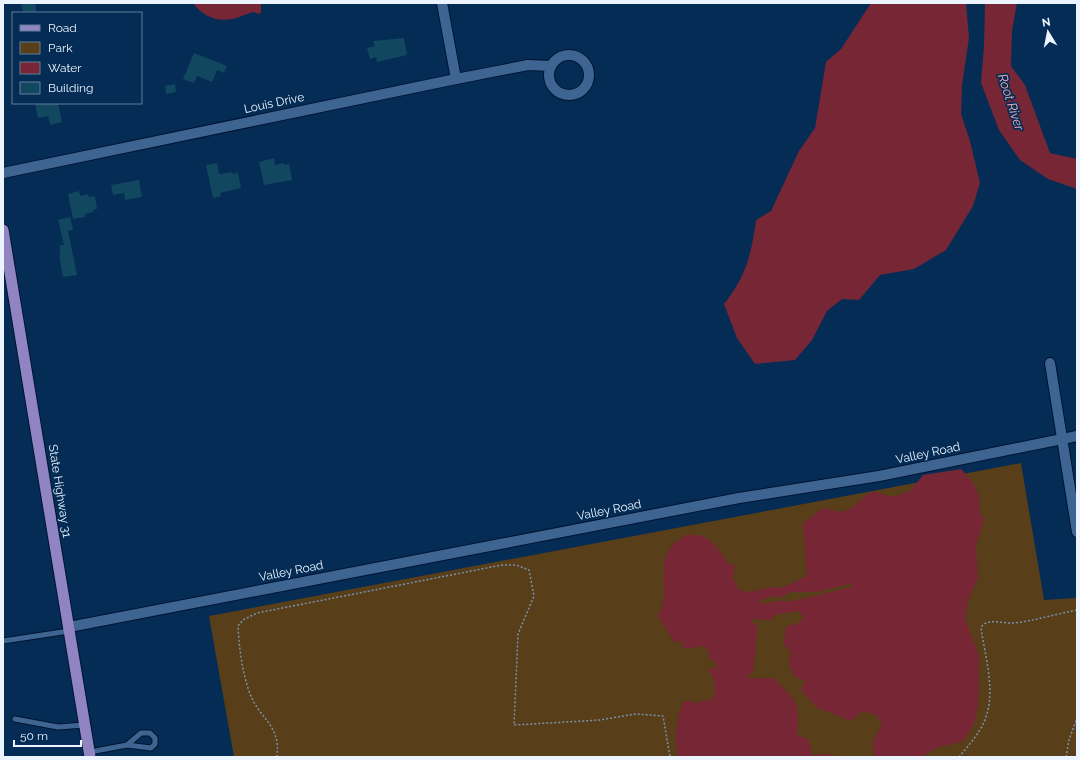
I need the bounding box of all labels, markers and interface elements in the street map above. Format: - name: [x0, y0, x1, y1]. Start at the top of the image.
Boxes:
- legend: [12, 12, 142, 104]
- north arrow: [1028, 12, 1068, 52]
- text: N: [1041, 16, 1052, 30]
- text: Road: [48, 21, 77, 35]
- text: Park: [48, 41, 73, 55]
- text: Water: [48, 61, 82, 75]
- water label: Root River: [995, 72, 1027, 133]
- text: Building: [48, 81, 94, 95]
- street label: Louis Drive: [243, 90, 305, 116]
- street label: Valley Road: [895, 439, 961, 467]
- street label: State Highway 31: [46, 443, 74, 539]
- street label: Valley Road: [576, 497, 642, 523]
- street label: Valley Road: [258, 558, 324, 584]
- scale bar: [14, 722, 81, 748]
- text: 50 m: [20, 729, 48, 743]

